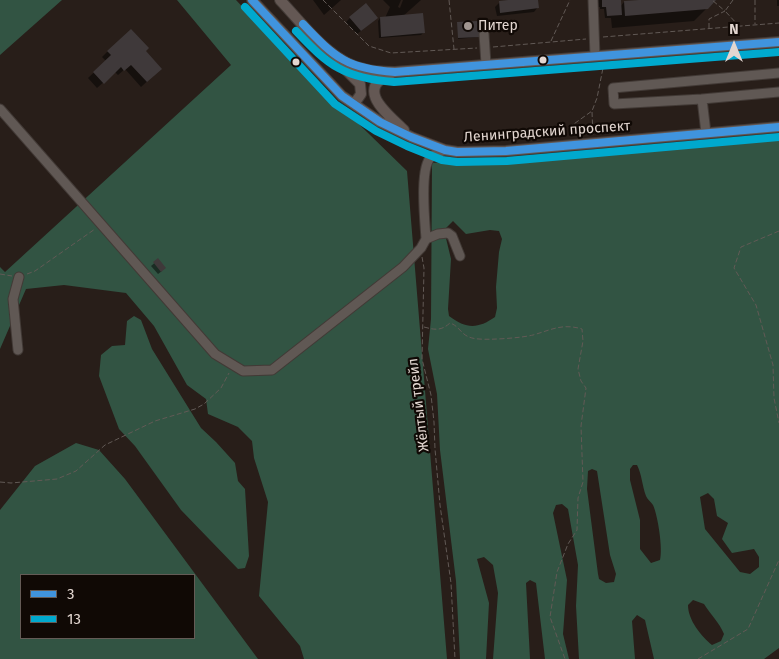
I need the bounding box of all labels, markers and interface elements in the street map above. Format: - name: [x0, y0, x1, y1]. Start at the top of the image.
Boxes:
- place label: Питер: [478, 18, 518, 34]
- marker: Питер: [462, 20, 474, 32]
- north arrow: [709, 20, 759, 70]
- text: N: [729, 21, 739, 38]
- unlabelled marker: [538, 55, 548, 65]
- unlabelled marker: [291, 57, 301, 67]
- street label: Ленинградский проспект: [463, 118, 631, 146]
- street label: Жёлтый трейл: [405, 357, 433, 453]
- legend: [20, 574, 195, 639]
- text: 3: [67, 585, 75, 603]
- text: 13: [67, 610, 81, 628]

